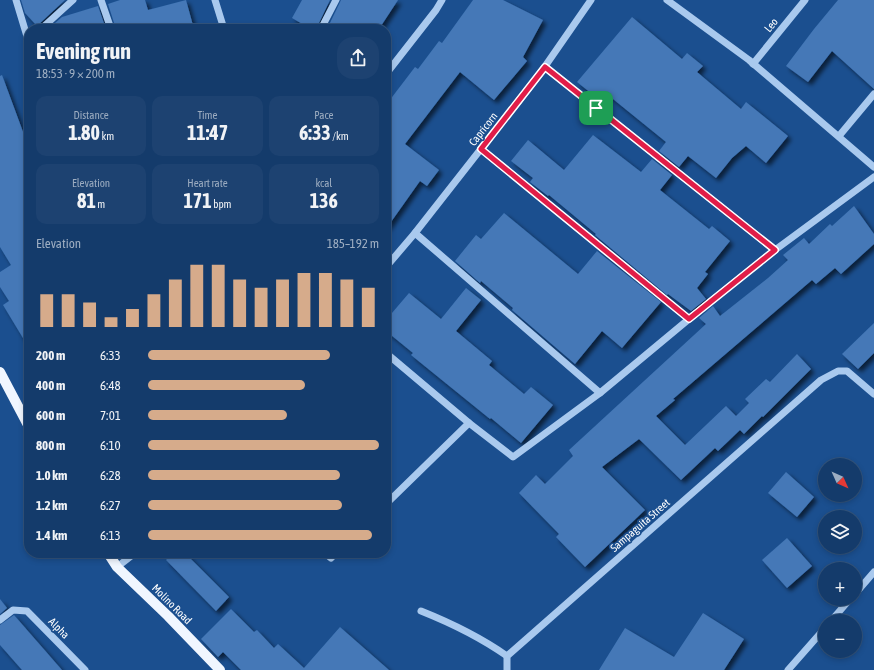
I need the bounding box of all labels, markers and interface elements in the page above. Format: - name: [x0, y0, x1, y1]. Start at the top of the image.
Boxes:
- street label: Leo: [762, 16, 780, 34]
- button: share: [337, 37, 379, 79]
- text: Evening run: [36, 38, 131, 64]
- text: 18:53 · 9 × 200 m: [36, 66, 115, 81]
- pin: [579, 91, 613, 125]
- icon: arrive: [585, 97, 607, 119]
- text: Distance: [74, 109, 109, 121]
- text: Time: [197, 109, 218, 121]
- text: Pace: [314, 109, 334, 121]
- street label: Capricorn: [466, 110, 500, 148]
- text: 1.80: [68, 121, 100, 144]
- text: 11:47: [187, 121, 228, 144]
- text: 6:33: [299, 121, 331, 144]
- text: km: [100, 130, 114, 142]
- text: /km: [331, 130, 349, 142]
- text: Elevation: [72, 177, 110, 189]
- text: Heart rate: [187, 177, 228, 189]
- text: kcal: [315, 177, 332, 189]
- text: 81: [77, 189, 96, 212]
- text: 171: [183, 189, 212, 212]
- text: 136: [310, 189, 338, 212]
- text: m: [96, 198, 105, 210]
- text: bpm: [212, 198, 232, 210]
- text: Elevation: [36, 236, 81, 251]
- text: 185–192 m: [327, 236, 379, 251]
- text: 200 m: [36, 348, 65, 363]
- text: 6:33: [100, 348, 121, 363]
- text: 400 m: [36, 378, 65, 393]
- text: 6:48: [100, 378, 121, 393]
- text: 600 m: [36, 408, 65, 423]
- text: 7:01: [100, 408, 121, 423]
- text: 800 m: [36, 438, 65, 453]
- text: 6:10: [100, 438, 121, 453]
- north arrow: [818, 458, 862, 502]
- map controls: [818, 458, 862, 658]
- text: 1.0 km: [36, 468, 67, 483]
- text: 6:28: [100, 468, 121, 483]
- street label: Sampaguita Street: [608, 496, 672, 554]
- text: 1.2 km: [36, 498, 67, 513]
- text: 6:27: [100, 498, 121, 513]
- button: layers: [818, 510, 862, 554]
- text: 1.4 km: [36, 528, 67, 543]
- text: 6:13: [100, 528, 121, 543]
- button: +: [818, 562, 862, 606]
- street label: Molino Road: [150, 582, 194, 626]
- button: −: [818, 614, 862, 658]
- street label: Alpha: [46, 615, 72, 641]

